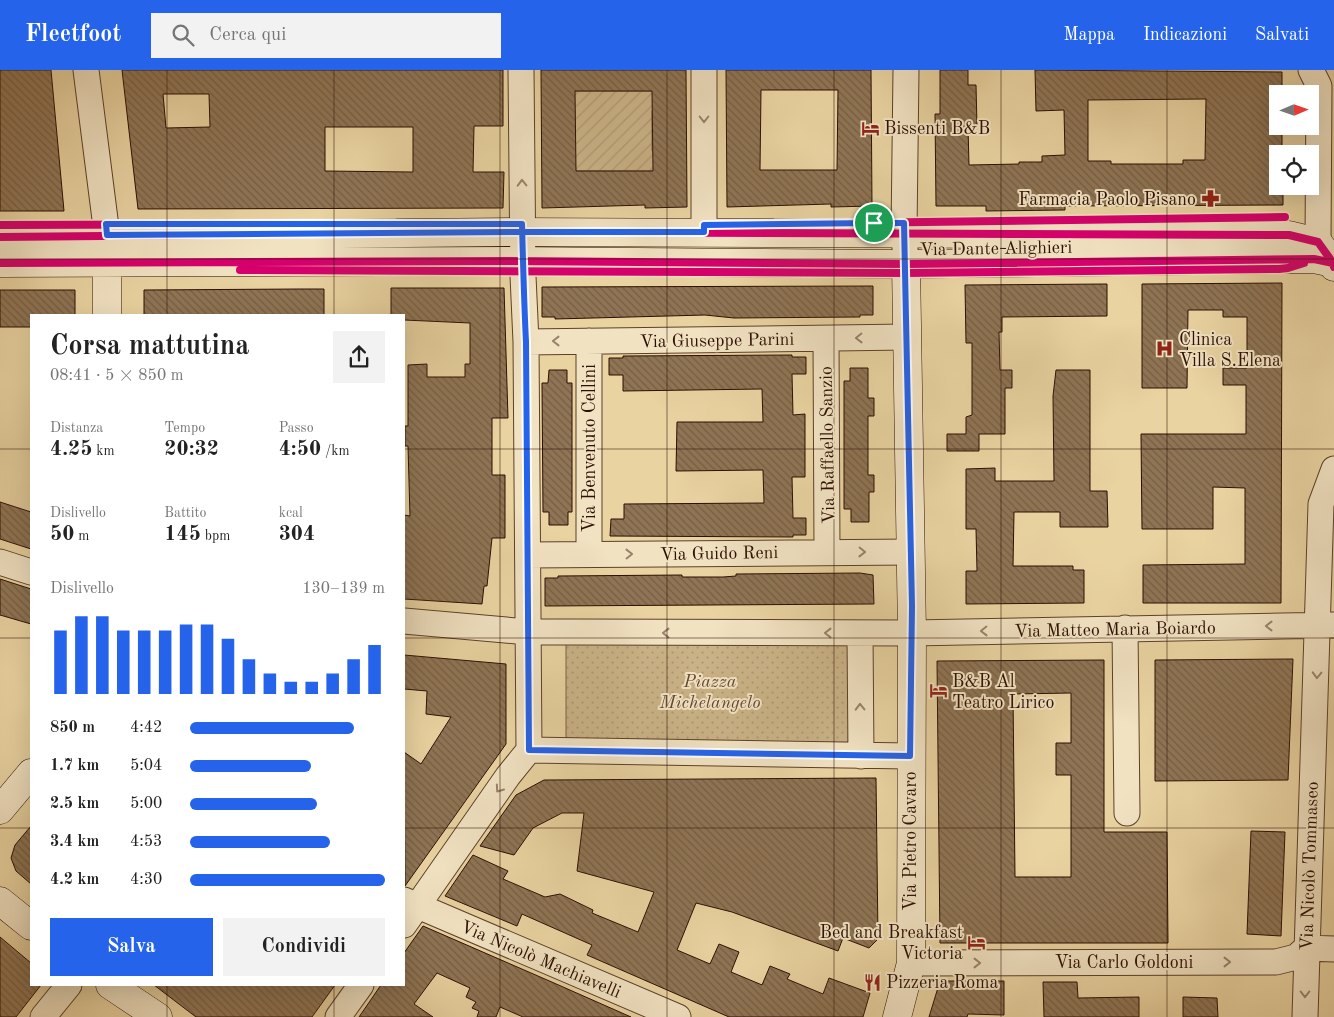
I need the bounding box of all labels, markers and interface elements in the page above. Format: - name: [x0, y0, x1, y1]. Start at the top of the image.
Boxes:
- search box: [151, 13, 501, 58]
- icon: search: [169, 21, 197, 49]
- text: Fleetfoot: [25, 23, 121, 47]
- text: Cerca qui: [209, 26, 286, 45]
- text: Mappa: [1063, 26, 1115, 44]
- text: Indicazioni: [1143, 26, 1227, 44]
- text: Salvati: [1255, 26, 1309, 44]
- north arrow: [1269, 85, 1319, 135]
- map controls: [1269, 85, 1319, 195]
- one-way arrow: [699, 115, 709, 123]
- hotel icon: Bissenti B&B: [860, 118, 880, 138]
- place label: Bissenti B&B: [884, 120, 990, 138]
- button: locate: [1269, 145, 1319, 195]
- one-way arrow: [517, 179, 527, 186]
- pharmacy icon: Farmacia Paolo Pisano: [1200, 189, 1220, 209]
- place label: Farmacia Paolo Pisano: [1018, 191, 1196, 209]
- pin: [853, 202, 895, 244]
- icon: arrive: [860, 209, 888, 237]
- street label: Via Dante Alighieri: [920, 239, 1073, 259]
- button: share: [333, 331, 385, 383]
- street label: Via Giuseppe Parini: [640, 331, 795, 351]
- place label: Clinica Villa S.Elena: [1179, 331, 1281, 370]
- text: Corsa mattutina: [50, 333, 250, 361]
- one-way arrow: [854, 333, 862, 343]
- one-way arrow: [552, 336, 560, 346]
- hospital icon: Clinica Villa S.Elena: [1155, 339, 1175, 359]
- street label: Via Benvenuto Cellini: [581, 364, 599, 532]
- street label: Via Raffaello Sanzio: [818, 366, 838, 524]
- text: 08:41 · 5 × 850 m: [50, 368, 183, 384]
- text: Distanza: [50, 421, 103, 435]
- text: Tempo: [164, 421, 205, 435]
- text: Passo: [279, 421, 314, 435]
- text: 4.25: [50, 439, 92, 460]
- text: 20:32: [164, 439, 219, 460]
- text: 4:50: [279, 439, 321, 460]
- text: km: [92, 444, 115, 458]
- text: /km: [321, 444, 350, 458]
- text: Dislivello: [50, 506, 106, 520]
- text: Battito: [164, 506, 206, 520]
- text: kcal: [279, 506, 303, 520]
- text: 50: [50, 524, 74, 545]
- text: 145: [164, 524, 201, 545]
- text: 304: [279, 524, 315, 545]
- text: m: [74, 529, 89, 543]
- text: bpm: [201, 529, 230, 543]
- street label: Via Guido Reni: [660, 544, 779, 564]
- one-way arrow: [858, 547, 866, 557]
- one-way arrow: [626, 549, 634, 559]
- text: Dislivello: [50, 581, 114, 597]
- text: 130–139 m: [302, 581, 385, 597]
- street label: Via Matteo Maria Boiardo: [1014, 619, 1216, 641]
- one-way arrow: [1265, 621, 1273, 632]
- one-way arrow: [980, 626, 988, 636]
- one-way arrow: [661, 628, 669, 638]
- one-way arrow: [824, 628, 832, 638]
- one-way arrow: [1311, 671, 1322, 679]
- park label: Piazza Michelangelo: [658, 673, 761, 712]
- place label: B&B Al Teatro Lirico: [952, 673, 1054, 712]
- hotel icon: B&B Al Teatro Lirico: [928, 681, 948, 701]
- one-way arrow: [855, 703, 865, 710]
- text: 850 m: [50, 720, 95, 736]
- text: 4:42: [130, 720, 162, 736]
- text: 1.7 km: [50, 758, 99, 774]
- text: 5:04: [130, 758, 162, 774]
- street label: Via Pietro Cavaro: [902, 771, 920, 911]
- street label: Via Nicolò Tommaseo: [1298, 781, 1322, 951]
- one-way arrow: [496, 783, 505, 793]
- text: 2.5 km: [50, 796, 99, 812]
- text: 5:00: [130, 796, 162, 812]
- text: 3.4 km: [50, 834, 99, 850]
- text: 4:53: [130, 834, 162, 850]
- text: 4.2 km: [50, 872, 99, 888]
- text: 4:30: [130, 872, 162, 888]
- button: Salva: [50, 918, 213, 976]
- button: Condividi: [223, 918, 385, 976]
- street label: Via Nicolò Machiavelli: [458, 918, 624, 1002]
- place label: Bed and Breakfast Victoria: [820, 924, 963, 963]
- hotel icon: Bed and Breakfast Victoria: [967, 932, 987, 952]
- street label: Via Carlo Goldoni: [1055, 954, 1193, 972]
- one-way arrow: [1224, 957, 1231, 967]
- one-way arrow: [974, 958, 981, 968]
- restaurant icon: Pizzeria Roma: [862, 972, 882, 992]
- place label: Pizzeria Roma: [886, 974, 998, 992]
- one-way arrow: [1300, 991, 1310, 999]

